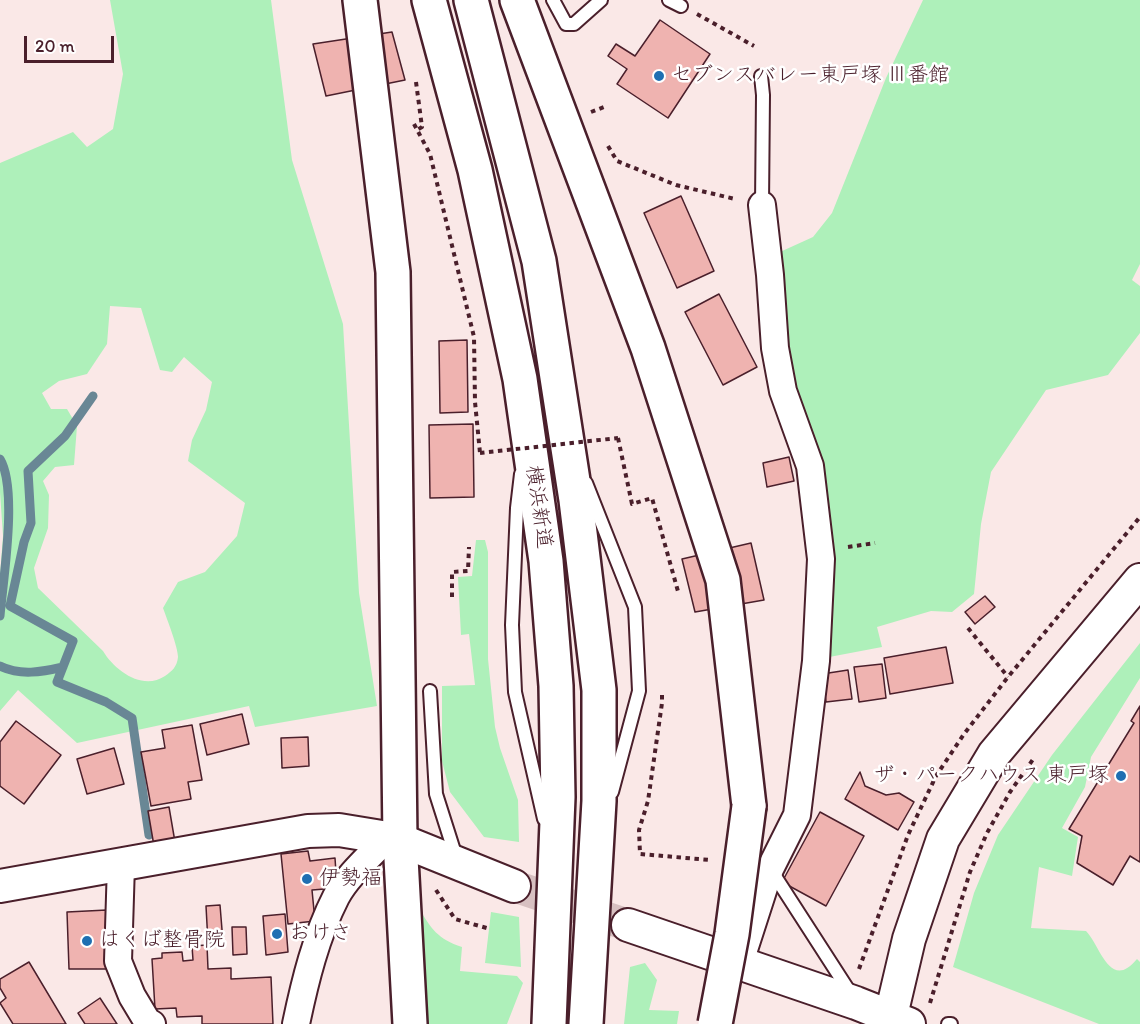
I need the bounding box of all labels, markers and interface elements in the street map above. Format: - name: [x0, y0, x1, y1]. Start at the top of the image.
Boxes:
- scale bar: [27, 24, 117, 62]
- text: 20 m: [35, 35, 75, 57]
- place label: セブンスバレー東戸塚 Ⅲ番館: [671, 63, 950, 89]
- marker: セブンスバレー東戸塚 Ⅲ番館: [652, 69, 666, 83]
- street label: 横浜新道: [520, 464, 556, 550]
- place label: ザ・パークハウス 東戸塚: [873, 763, 1109, 789]
- marker: ザ・パークハウス 東戸塚: [1114, 769, 1128, 783]
- place label: 伊勢福: [319, 866, 382, 892]
- marker: 伊勢福: [300, 872, 314, 886]
- place label: おけさ: [289, 921, 352, 947]
- marker: おけさ: [270, 927, 284, 941]
- place label: はくば整骨院: [99, 928, 225, 954]
- marker: はくば整骨院: [80, 934, 94, 948]

